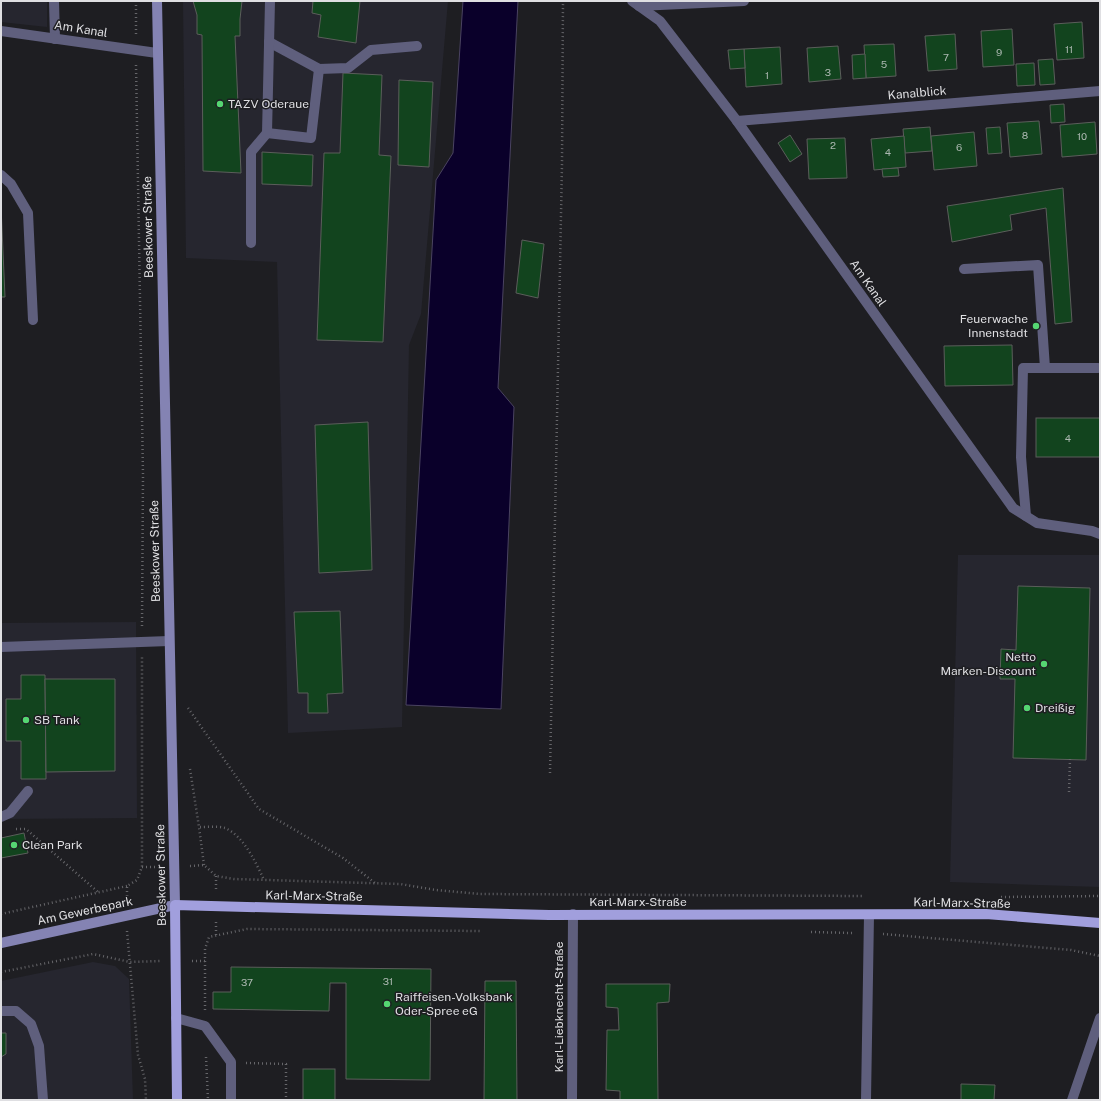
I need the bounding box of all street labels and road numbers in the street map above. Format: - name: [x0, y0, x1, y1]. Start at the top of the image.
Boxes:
- street label: Am Kanal: [53, 18, 109, 40]
- street label: Kanalblick: [887, 83, 947, 103]
- street label: Beeskower Straße: [140, 176, 156, 278]
- street label: Am Kanal: [847, 257, 889, 309]
- street label: Beeskower Straße: [147, 500, 163, 602]
- street label: Beeskower Straße: [153, 824, 169, 926]
- street label: Karl-Marx-Straße: [265, 888, 363, 904]
- street label: Am Gewerbepark: [36, 894, 134, 928]
- street label: Karl-Marx-Straße: [589, 895, 687, 909]
- street label: Karl-Marx-Straße: [913, 895, 1011, 911]
- street label: Karl-Liebknecht-Straße: [552, 941, 566, 1072]

